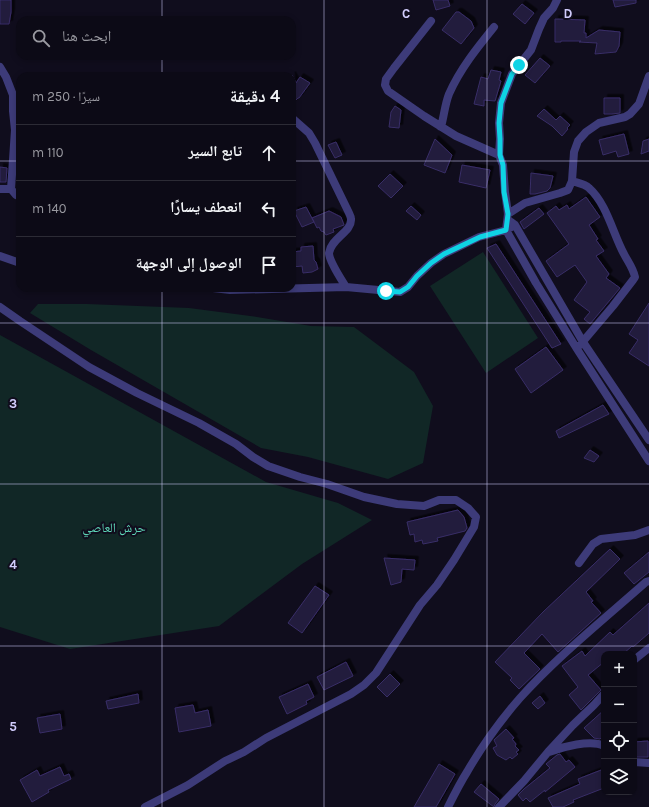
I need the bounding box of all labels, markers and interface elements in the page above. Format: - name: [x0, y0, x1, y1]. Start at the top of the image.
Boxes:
- text: C: [402, 6, 410, 21]
- text: D: [564, 6, 573, 21]
- search box: [16, 16, 296, 60]
- icon: search: [30, 27, 52, 49]
- text: ابحث هنا: [62, 27, 111, 45]
- route end: [510, 56, 528, 74]
- text: 4 دقيقة: [230, 86, 280, 106]
- text: سيرًا · 250 m: [32, 89, 100, 104]
- text: تابع السير: [188, 142, 242, 160]
- icon: ahead: [258, 142, 280, 164]
- text: 110 m: [32, 145, 64, 160]
- text: انعطف يسارًا: [170, 198, 242, 216]
- icon: left: [258, 198, 280, 220]
- text: 140 m: [32, 201, 67, 216]
- text: الوصول إلى الوجهة: [136, 254, 242, 272]
- icon: arrive: [258, 254, 280, 276]
- route start: [377, 282, 395, 300]
- text: 3: [9, 396, 17, 411]
- park label: حرش العاصي: [82, 520, 146, 538]
- text: 4: [9, 557, 17, 572]
- map controls: [601, 651, 637, 795]
- button: +: [601, 651, 637, 687]
- button: −: [601, 687, 637, 723]
- text: 5: [9, 719, 17, 734]
- button: locate: [601, 723, 637, 759]
- button: layers: [601, 759, 637, 795]

